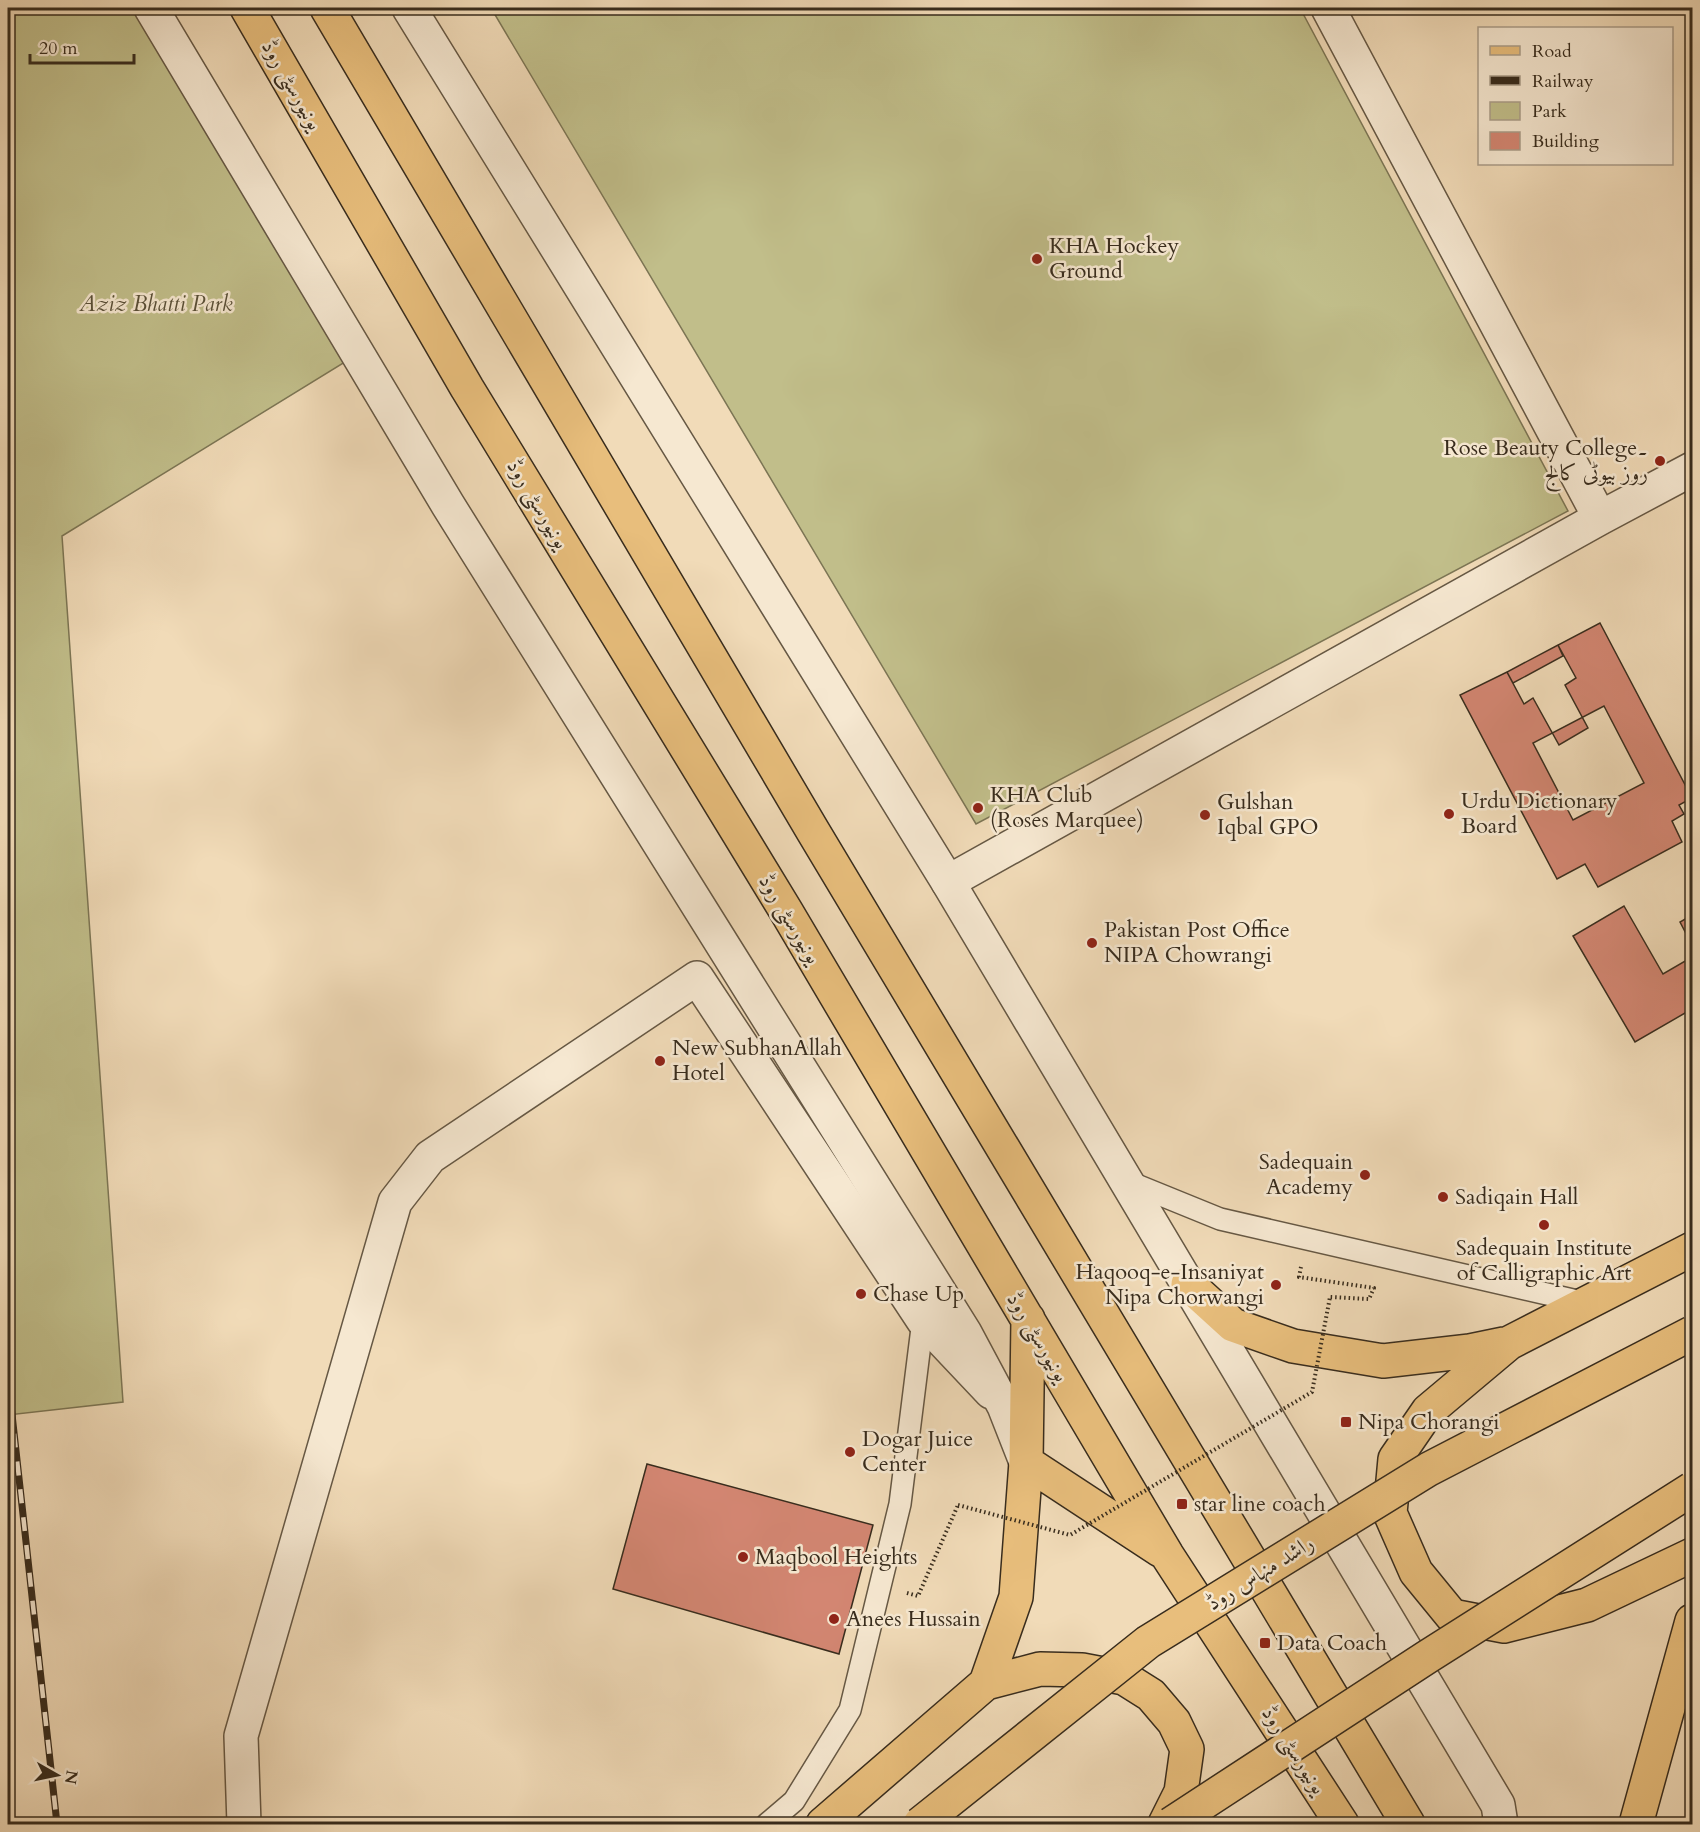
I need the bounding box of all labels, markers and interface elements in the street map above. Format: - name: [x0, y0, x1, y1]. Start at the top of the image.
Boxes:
- scale bar: [30, 27, 134, 65]
- legend: [1478, 27, 1673, 165]
- street label: یونیورسٹی روڈ: [254, 34, 331, 137]
- text: 20 m: [39, 36, 78, 61]
- text: Road: [1532, 39, 1572, 64]
- text: Railway: [1532, 69, 1594, 94]
- text: Park: [1532, 99, 1567, 124]
- text: Building: [1532, 129, 1600, 154]
- place label: KHA Hockey Ground: [1049, 231, 1179, 286]
- marker: KHA Hockey Ground: [1030, 252, 1044, 266]
- park label: Aziz Bhatti Park: [78, 289, 233, 319]
- place label: Rose Beauty College۔ روز بیوٹی کالج: [1444, 433, 1648, 492]
- street label: یونیورسٹی روڈ: [499, 454, 577, 556]
- marker: Rose Beauty College۔ روز بیوٹی کالج: [1653, 454, 1667, 468]
- place label: KHA Club (Roses Marquee): [990, 780, 1144, 835]
- place label: Urdu Dictionary Board: [1461, 786, 1618, 841]
- place label: Gulshan Iqbal GPO: [1217, 787, 1319, 842]
- marker: KHA Club (Roses Marquee): [971, 801, 985, 815]
- marker: Urdu Dictionary Board: [1442, 807, 1456, 821]
- marker: Gulshan Iqbal GPO: [1198, 808, 1212, 822]
- street label: یونیورسٹی روڈ: [751, 869, 829, 971]
- place label: Pakistan Post Office NIPA Chowrangi: [1104, 915, 1290, 970]
- marker: Pakistan Post Office NIPA Chowrangi: [1085, 936, 1099, 950]
- place label: New SubhanAllah Hotel: [672, 1033, 842, 1088]
- marker: New SubhanAllah Hotel: [653, 1054, 667, 1068]
- place label: Sadequain Academy: [1259, 1147, 1353, 1202]
- marker: Sadequain Academy: [1358, 1168, 1372, 1182]
- place label: Sadiqain Hall: [1455, 1182, 1579, 1212]
- marker: Sadiqain Hall: [1436, 1190, 1450, 1204]
- marker: Sadequain Institute of Calligraphic Art: [1537, 1218, 1551, 1232]
- place label: Sadequain Institute of Calligraphic Art: [1456, 1233, 1632, 1288]
- place label: Haqooq-e-Insaniyat Nipa Chorwangi: [1076, 1257, 1264, 1312]
- marker: Haqooq-e-Insaniyat Nipa Chorwangi: [1269, 1278, 1283, 1292]
- place label: Chase Up: [873, 1279, 964, 1309]
- marker: Chase Up: [854, 1287, 868, 1301]
- street label: یونیورسٹی روڈ: [999, 1287, 1077, 1389]
- place label: Nipa Chorangi: [1358, 1407, 1499, 1437]
- marker: Nipa Chorangi: [1339, 1415, 1353, 1429]
- place label: Dogar Juice Center: [862, 1424, 973, 1479]
- marker: Dogar Juice Center: [843, 1445, 857, 1459]
- place label: star line coach: [1194, 1489, 1325, 1519]
- marker: star line coach: [1175, 1497, 1189, 1511]
- street label: راشد منہاس روڈ: [1201, 1528, 1319, 1618]
- place label: Maqbool Heights: [755, 1542, 917, 1572]
- marker: Maqbool Heights: [736, 1550, 750, 1564]
- place label: Anees Hussain: [846, 1604, 981, 1634]
- marker: Anees Hussain: [827, 1612, 841, 1626]
- place label: Data Coach: [1277, 1628, 1387, 1658]
- marker: Data Coach: [1258, 1636, 1272, 1650]
- street label: یونیورسٹی روڈ: [1254, 1700, 1335, 1802]
- north arrow: [27, 1745, 87, 1805]
- text: N: [59, 1769, 83, 1786]

